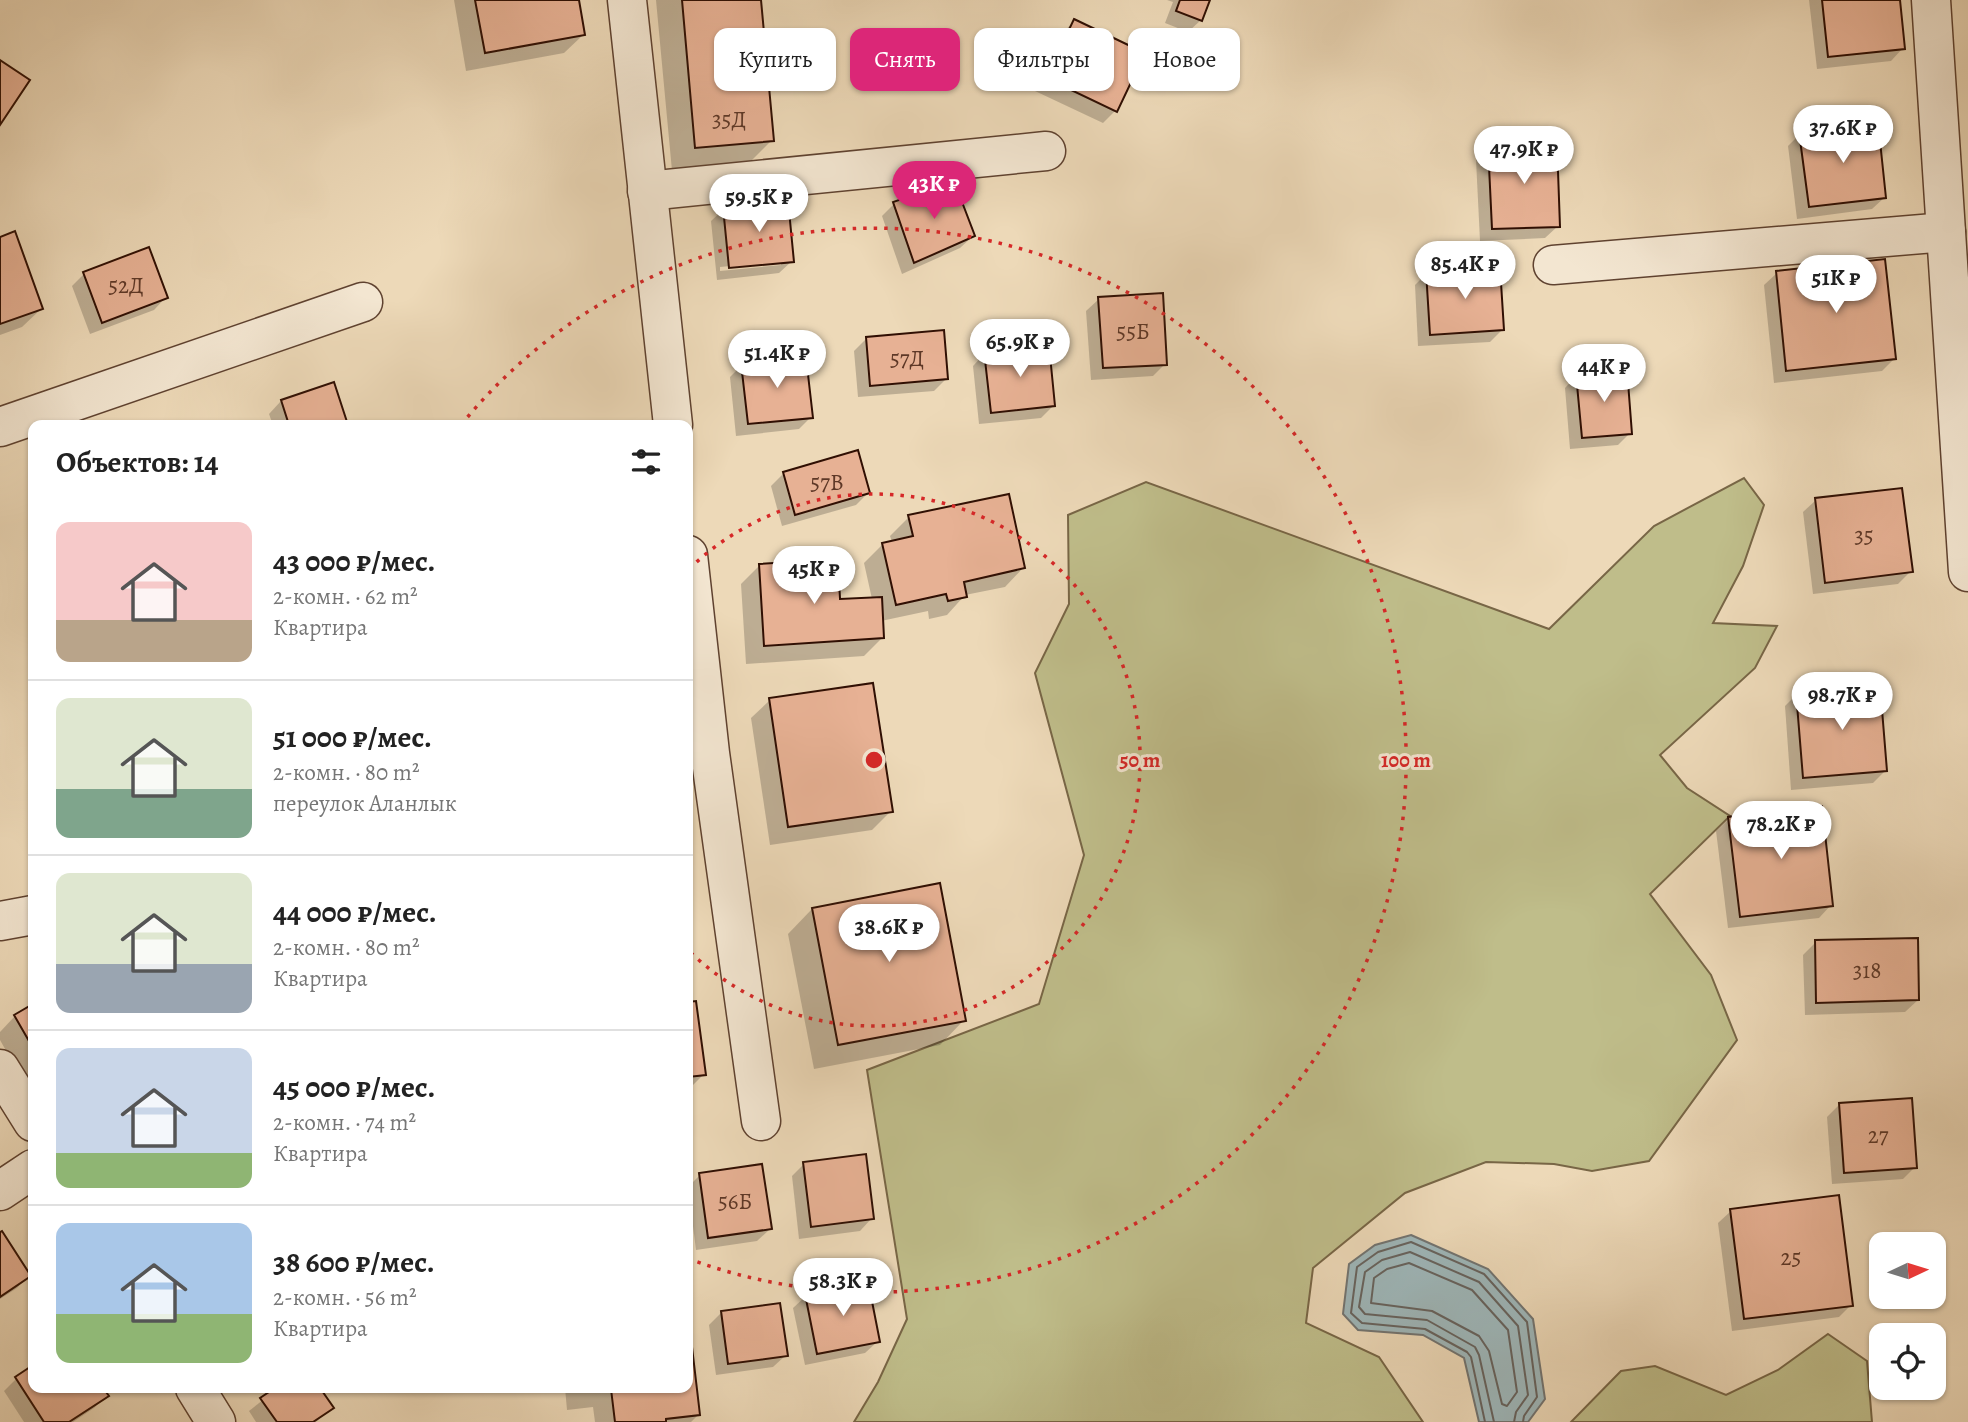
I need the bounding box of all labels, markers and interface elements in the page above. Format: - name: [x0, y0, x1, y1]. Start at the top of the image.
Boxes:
- chip: Купить: [714, 28, 836, 91]
- chip: Снять: [850, 28, 960, 91]
- chip: Фильтры: [974, 28, 1114, 91]
- chip: Новое: [1128, 28, 1240, 91]
- house number: 35Д: [712, 104, 746, 135]
- pin: 37.6K ₽: [1778, 106, 1908, 165]
- text: 37.6K ₽: [1809, 112, 1877, 143]
- pin: 47.9K ₽: [1459, 127, 1589, 186]
- text: 47.9K ₽: [1490, 133, 1558, 164]
- pin: 43K ₽: [885, 162, 983, 221]
- text: 43K ₽: [908, 168, 960, 199]
- pin: 59.5K ₽: [694, 174, 824, 234]
- text: 59.5K ₽: [725, 181, 793, 212]
- pin: 85.4K ₽: [1400, 242, 1530, 301]
- text: 85.4K ₽: [1431, 248, 1499, 279]
- pin: 51K ₽: [1787, 256, 1885, 315]
- text: 51K ₽: [1812, 262, 1860, 293]
- house number: 52Д: [108, 270, 144, 301]
- house number: 55Б: [1116, 316, 1150, 347]
- pin: 65.9K ₽: [955, 320, 1085, 379]
- text: 65.9K ₽: [986, 326, 1054, 357]
- pin: 51.4K ₽: [712, 330, 842, 390]
- text: 51.4K ₽: [744, 337, 810, 368]
- house number: 57Д: [890, 343, 924, 374]
- pin: 44K ₽: [1555, 344, 1653, 404]
- text: 44K ₽: [1578, 351, 1630, 382]
- text: Объектов: 14: [56, 442, 218, 482]
- icon: filters: [627, 443, 665, 481]
- house number: 57В: [810, 467, 844, 498]
- house number: 35: [1854, 520, 1874, 551]
- text: 43 000 ₽/мес.: [273, 541, 436, 581]
- pin: 45K ₽: [765, 546, 863, 606]
- icon: home: [112, 550, 196, 634]
- text: 45K ₽: [788, 553, 840, 584]
- text: 2-комн. · 62 m²: [273, 581, 418, 612]
- text: Квартира: [273, 612, 368, 643]
- pin: 98.7K ₽: [1777, 672, 1907, 732]
- text: 98.7K ₽: [1808, 679, 1876, 710]
- text: 51 000 ₽/мес.: [273, 717, 432, 757]
- icon: home: [112, 726, 196, 810]
- text: 50 m: [1120, 746, 1161, 774]
- text: 100 m: [1381, 746, 1431, 774]
- centre of rings: [862, 748, 886, 772]
- text: 2-комн. · 80 m²: [273, 757, 419, 788]
- text: переулок Аланлык: [273, 788, 457, 819]
- pin: 78.2K ₽: [1716, 802, 1846, 861]
- text: 78.2K ₽: [1746, 808, 1816, 839]
- text: 44 000 ₽/мес.: [273, 892, 437, 932]
- icon: home: [112, 901, 196, 985]
- pin: 38.6K ₽: [824, 904, 954, 964]
- text: 38.6K ₽: [855, 911, 923, 942]
- text: 2-комн. · 80 m²: [273, 932, 419, 963]
- house number: 318: [1853, 955, 1881, 986]
- text: Квартира: [273, 963, 368, 994]
- text: 45 000 ₽/мес.: [273, 1067, 435, 1107]
- icon: home: [112, 1076, 196, 1160]
- text: 2-комн. · 74 m²: [273, 1107, 416, 1138]
- house number: 27: [1868, 1120, 1889, 1151]
- text: Квартира: [273, 1138, 368, 1169]
- house number: 56Б: [718, 1186, 752, 1217]
- north arrow: [1869, 1232, 1946, 1309]
- map controls: [1869, 1232, 1946, 1400]
- text: 38 600 ₽/мес.: [273, 1242, 435, 1282]
- house number: 25: [1781, 1242, 1801, 1273]
- icon: home: [112, 1251, 196, 1335]
- pin: 58.3K ₽: [778, 1258, 908, 1318]
- text: 58.3K ₽: [809, 1265, 877, 1296]
- text: 2-комн. · 56 m²: [273, 1282, 417, 1313]
- text: Квартира: [273, 1313, 368, 1344]
- button: locate: [1869, 1323, 1946, 1400]

